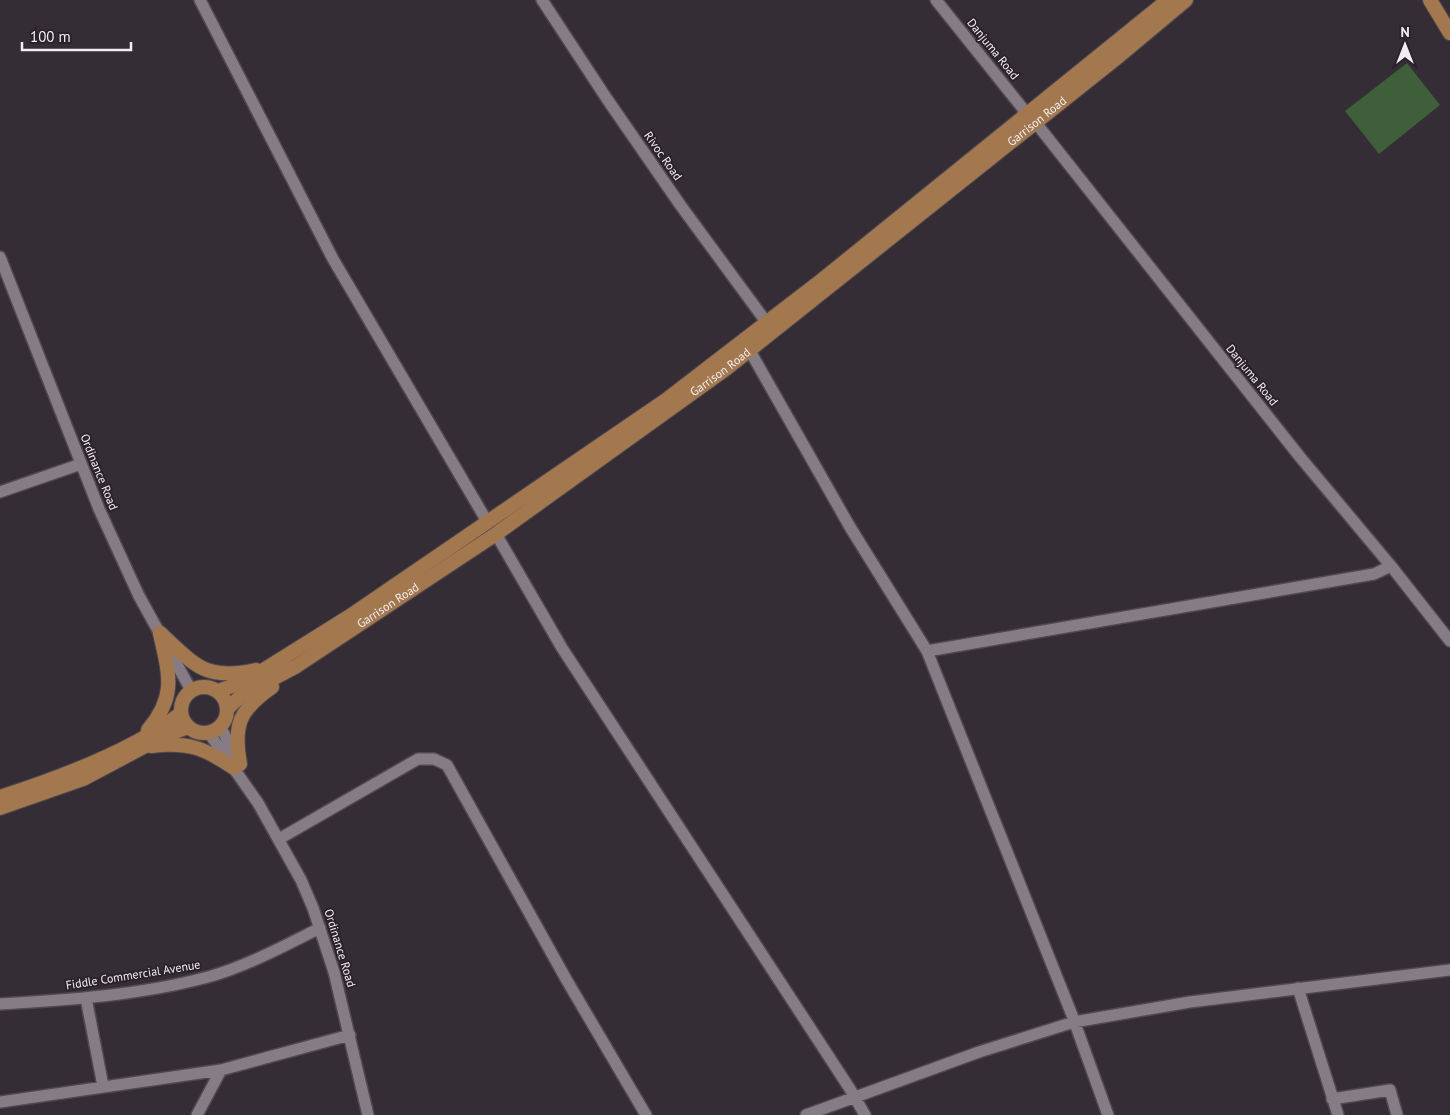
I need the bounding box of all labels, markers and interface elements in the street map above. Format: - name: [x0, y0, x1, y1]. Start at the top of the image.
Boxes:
- street label: Danjuma Road: [964, 15, 1023, 82]
- scale bar: [22, 20, 131, 52]
- north arrow: [1380, 20, 1430, 70]
- text: N: [1400, 23, 1410, 41]
- text: 100 m: [30, 27, 71, 46]
- street label: Garrison Road: [1004, 93, 1069, 149]
- street label: Rivoc Road: [641, 128, 686, 183]
- street label: Danjuma Road: [1223, 341, 1282, 408]
- street label: Garrison Road: [687, 344, 753, 399]
- street label: Ordinance Road: [77, 432, 122, 512]
- street label: Garrison Road: [354, 579, 422, 631]
- street label: Ordinance Road: [321, 907, 359, 989]
- street label: Fiddle Commercial Avenue: [65, 956, 201, 993]

